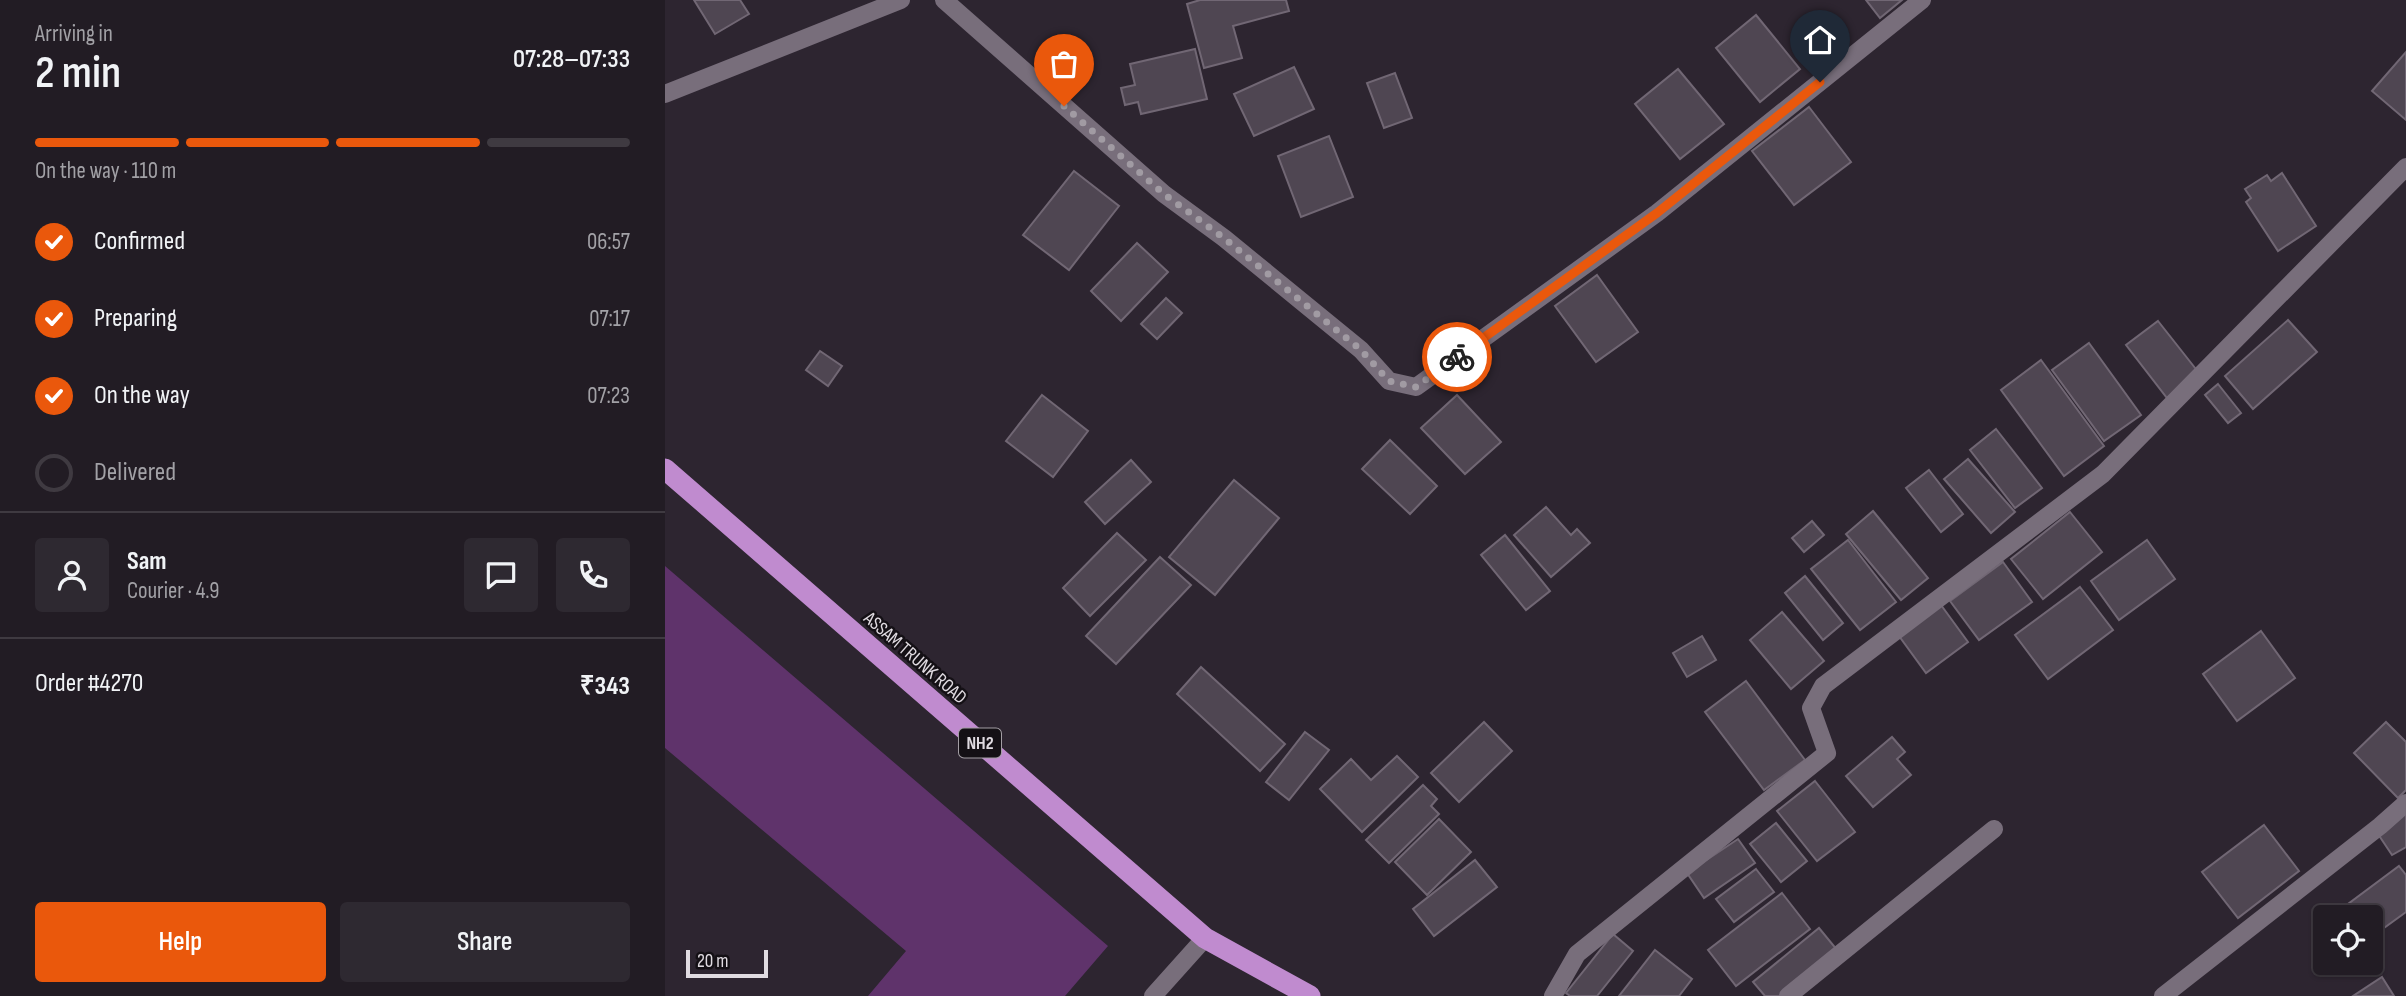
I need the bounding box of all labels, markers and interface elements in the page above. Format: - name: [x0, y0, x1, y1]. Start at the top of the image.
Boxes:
- pin: [1790, 10, 1850, 82]
- text: Arriving in: [35, 20, 113, 48]
- icon: home: [1801, 21, 1839, 59]
- pin: [1034, 34, 1094, 106]
- text: 07:28–07:33: [513, 44, 630, 75]
- icon: bag: [1045, 45, 1083, 83]
- text: 2 min: [35, 46, 121, 101]
- text: On the way · 110 m: [35, 157, 176, 185]
- icon: check: [35, 223, 73, 261]
- text: Confirmed: [94, 226, 185, 257]
- text: 06:57: [587, 228, 630, 256]
- icon: check: [35, 300, 73, 338]
- text: Preparing: [94, 303, 177, 334]
- text: 07:17: [589, 305, 630, 333]
- courier: [1422, 322, 1492, 392]
- icon: bike: [1438, 338, 1476, 376]
- icon: check: [35, 377, 73, 415]
- text: On the way: [94, 380, 190, 411]
- text: 07:23: [587, 382, 630, 410]
- text: Delivered: [94, 457, 176, 488]
- button: person: [35, 538, 109, 612]
- button: chat: [464, 538, 538, 612]
- button: phone: [556, 538, 630, 612]
- text: Sam: [127, 546, 167, 577]
- text: Courier · 4.9: [127, 577, 219, 605]
- street label: ASSAM TRUNK ROAD: [858, 606, 971, 709]
- text: Order #4270: [35, 668, 143, 699]
- text: ₹343: [580, 671, 630, 702]
- road number: NH2: [959, 728, 1001, 758]
- button: Help: [35, 902, 326, 982]
- button: Share: [340, 902, 630, 982]
- map controls: [2313, 905, 2383, 975]
- button: locate: [2313, 905, 2383, 975]
- scale bar: [686, 947, 768, 979]
- text: 20 m: [697, 950, 729, 973]

